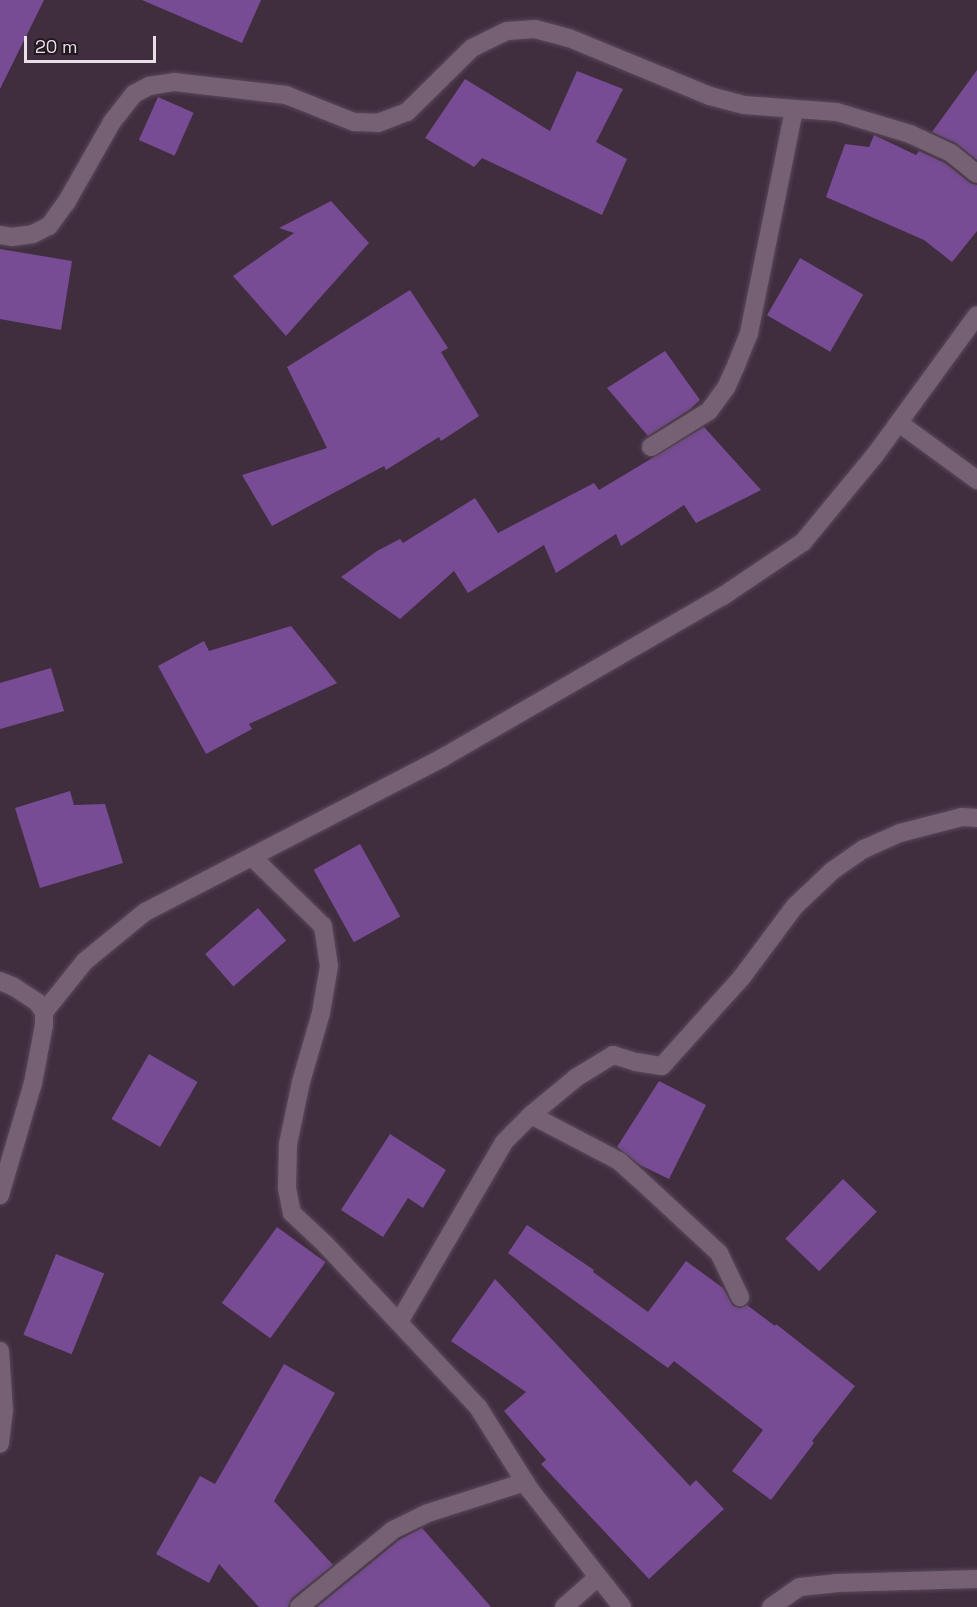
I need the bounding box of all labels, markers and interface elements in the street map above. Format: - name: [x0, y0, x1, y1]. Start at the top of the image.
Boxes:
- scale bar: [27, 24, 159, 62]
- text: 20 m: [35, 35, 78, 58]

